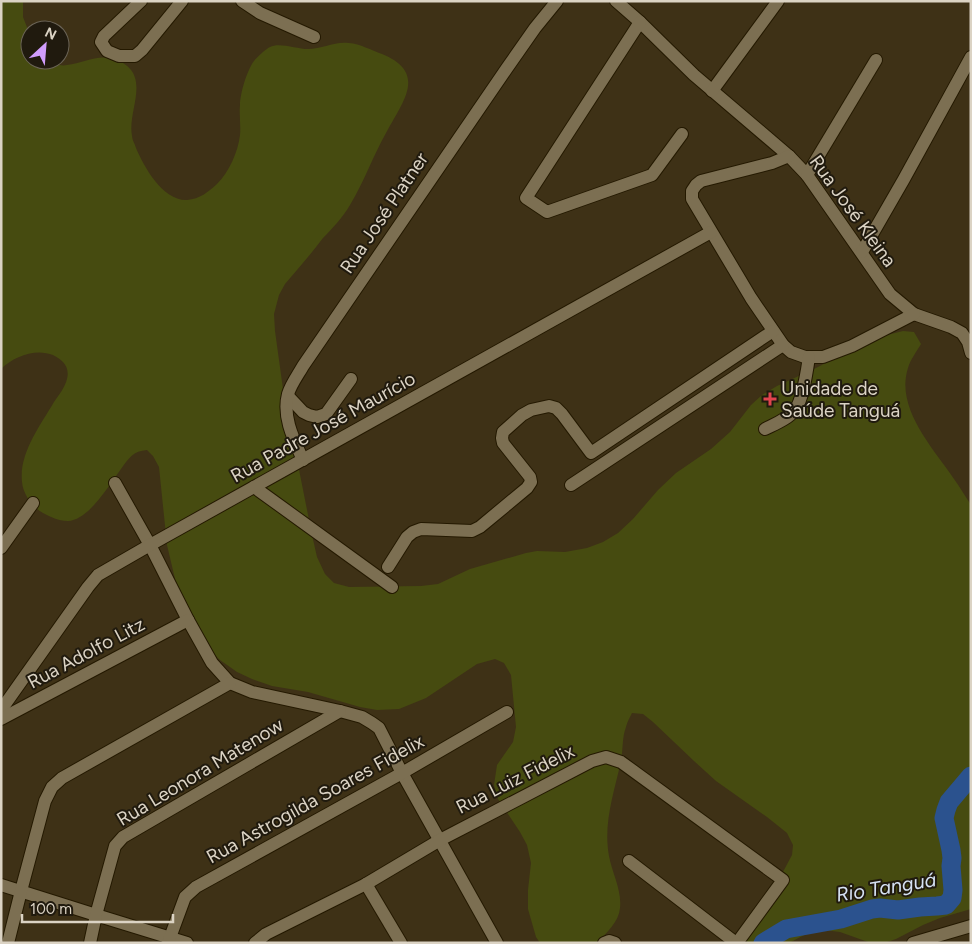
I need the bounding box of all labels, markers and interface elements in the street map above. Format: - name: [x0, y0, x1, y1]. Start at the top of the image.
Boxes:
- north arrow: [20, 20, 70, 70]
- text: N: [42, 24, 59, 44]
- street label: Rua José Platner: [335, 148, 433, 278]
- street label: Rua José Kleina: [805, 151, 901, 271]
- street label: Rua Padre José Maurício: [227, 367, 419, 487]
- place label: Unidade de Saúde Tanguá: [781, 377, 900, 422]
- marker: Unidade de Saúde Tanguá: [763, 392, 777, 406]
- street label: Rua Adolfo Litz: [23, 612, 149, 694]
- street label: Rua Leonora Matenow: [113, 713, 287, 831]
- street label: Rua Astrogilda Soares Fidelix: [202, 730, 428, 868]
- street label: Rua Luiz Fidelix: [452, 739, 578, 819]
- water label: Rio Tanguá: [834, 867, 938, 907]
- scale bar: [22, 892, 174, 924]
- text: 100 m: [30, 900, 72, 918]

